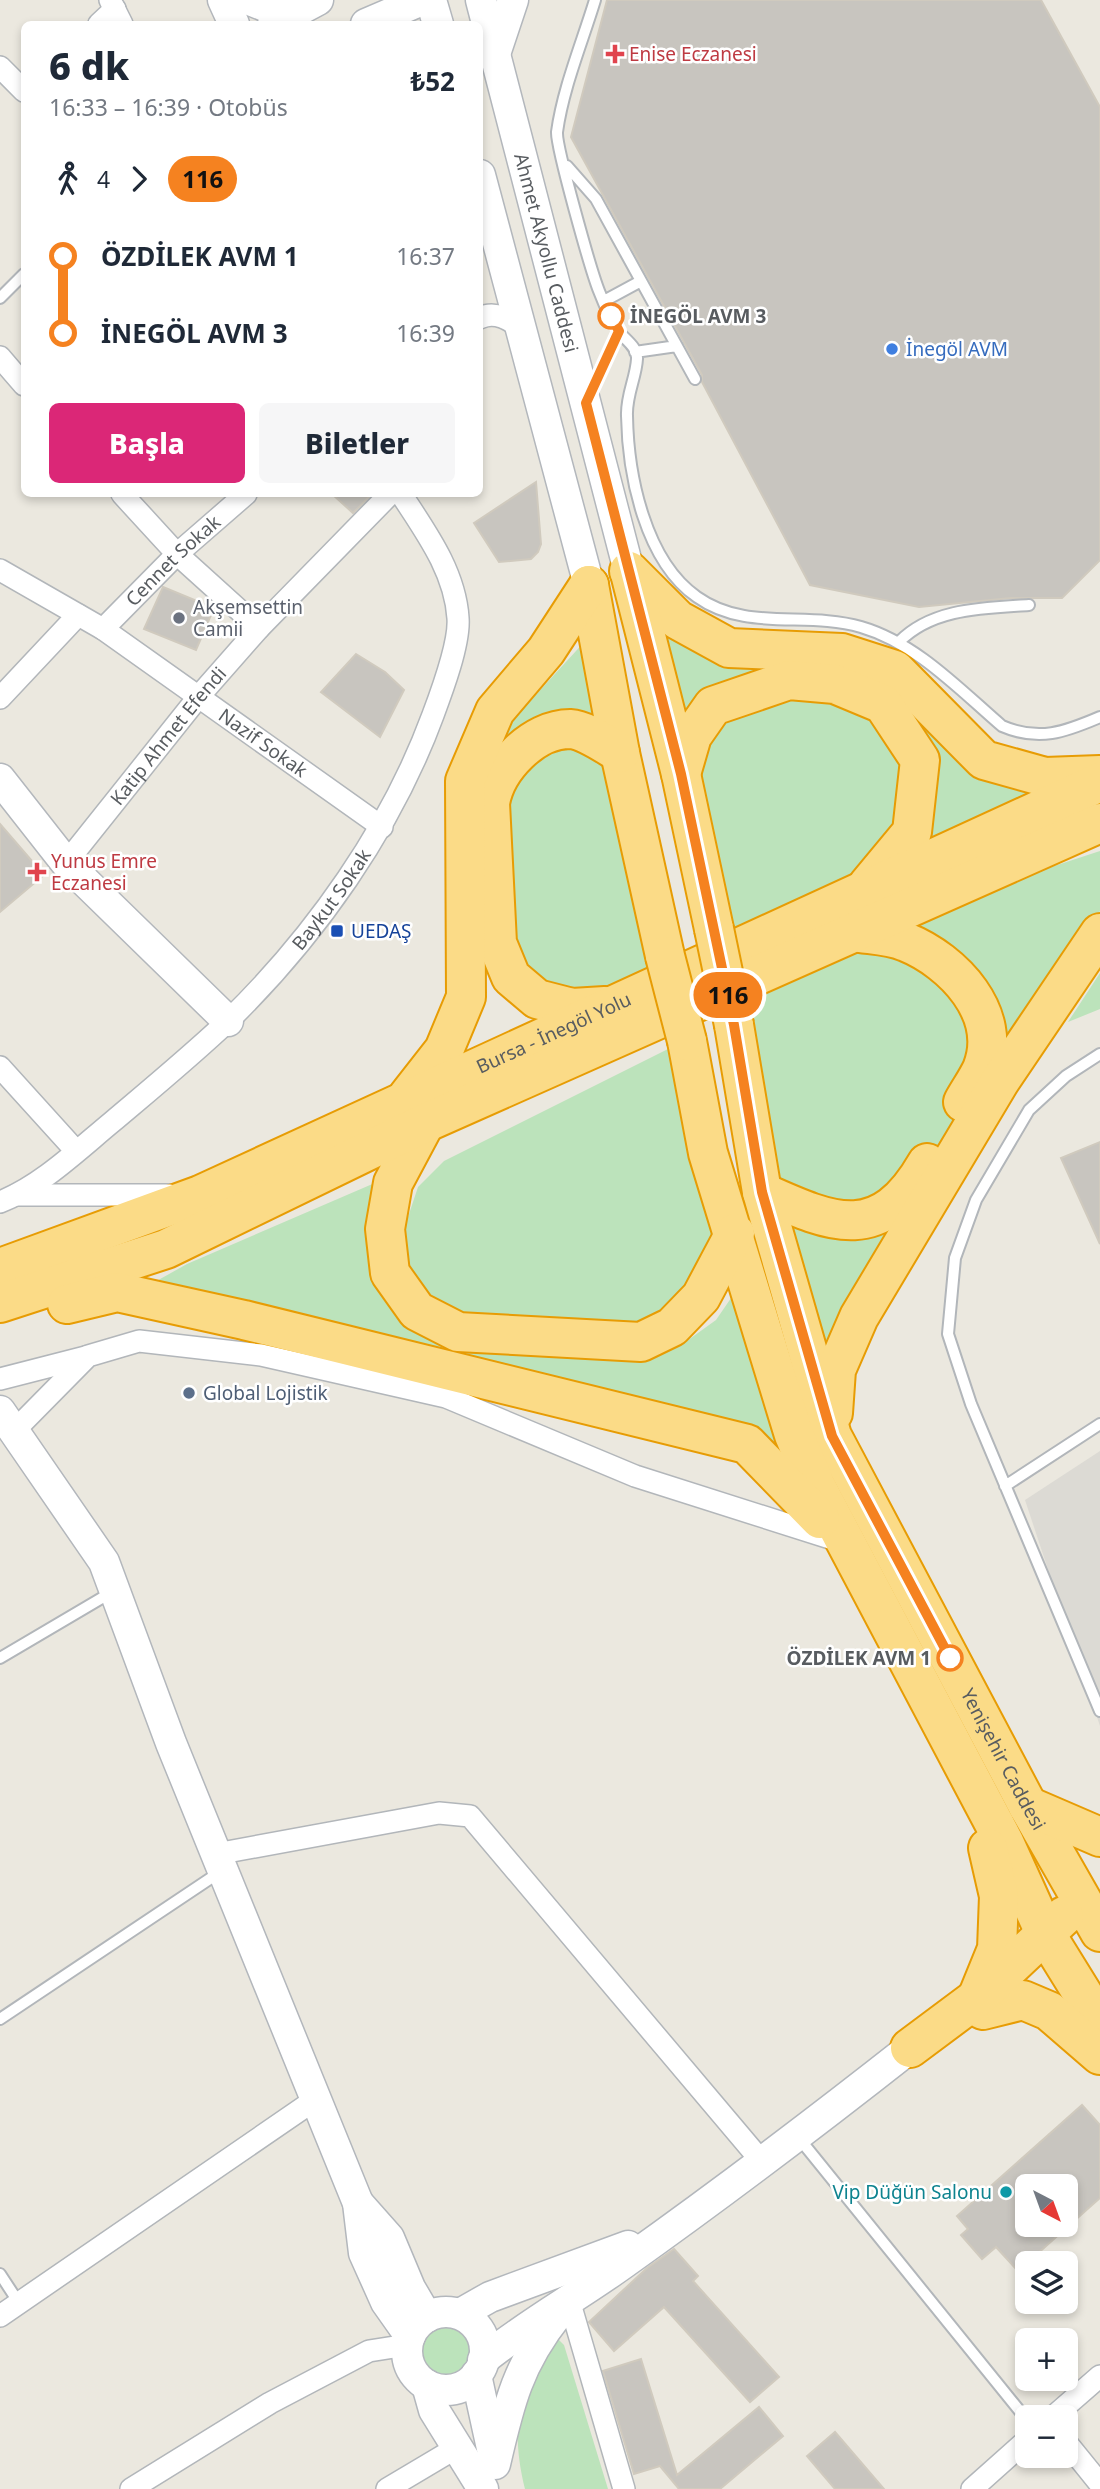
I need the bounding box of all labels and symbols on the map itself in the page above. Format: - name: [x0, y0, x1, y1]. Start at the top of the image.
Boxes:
- place label: Enise Eczanesi: [629, 41, 757, 67]
- marker: Enise Eczanesi: [607, 46, 623, 62]
- street label: Ahmet Akyollu Caddesi: [508, 150, 585, 355]
- marker: İNEGÖL AVM 3: [598, 303, 624, 329]
- place label: İNEGÖL AVM 3: [630, 303, 766, 329]
- place label: İnegöl AVM: [906, 336, 1008, 362]
- marker: İnegöl AVM: [884, 341, 900, 357]
- street label: Cennet Sokak: [120, 509, 226, 612]
- place label: Akşemsettin Camii: [193, 594, 303, 642]
- marker: Akşemsettin Camii: [171, 610, 187, 626]
- street label: Katip Ahmet Efendi: [104, 661, 232, 811]
- street label: Nazif Sokak: [213, 702, 313, 783]
- street label: Baykut Sokak: [286, 844, 377, 956]
- place label: Yunus Emre Eczanesi: [51, 848, 157, 896]
- marker: Yunus Emre Eczanesi: [29, 864, 45, 880]
- place label: UEDAŞ: [351, 918, 412, 944]
- marker: UEDAŞ: [329, 923, 345, 939]
- line badge: 116: [688, 972, 768, 1018]
- street label: Bursa - İnegöl Yolu: [472, 986, 635, 1080]
- place label: Global Lojistik: [203, 1380, 328, 1406]
- marker: Global Lojistik: [181, 1385, 197, 1401]
- place label: ÖZDİLEK AVM 1: [787, 1645, 931, 1671]
- marker: ÖZDİLEK AVM 1: [937, 1645, 963, 1671]
- street label: Yenişehir Caddesi: [955, 1684, 1052, 1835]
- north arrow: [1015, 2174, 1078, 2236]
- place label: Vip Düğün Salonu: [832, 2179, 992, 2205]
- marker: Vip Düğün Salonu: [998, 2184, 1014, 2200]

